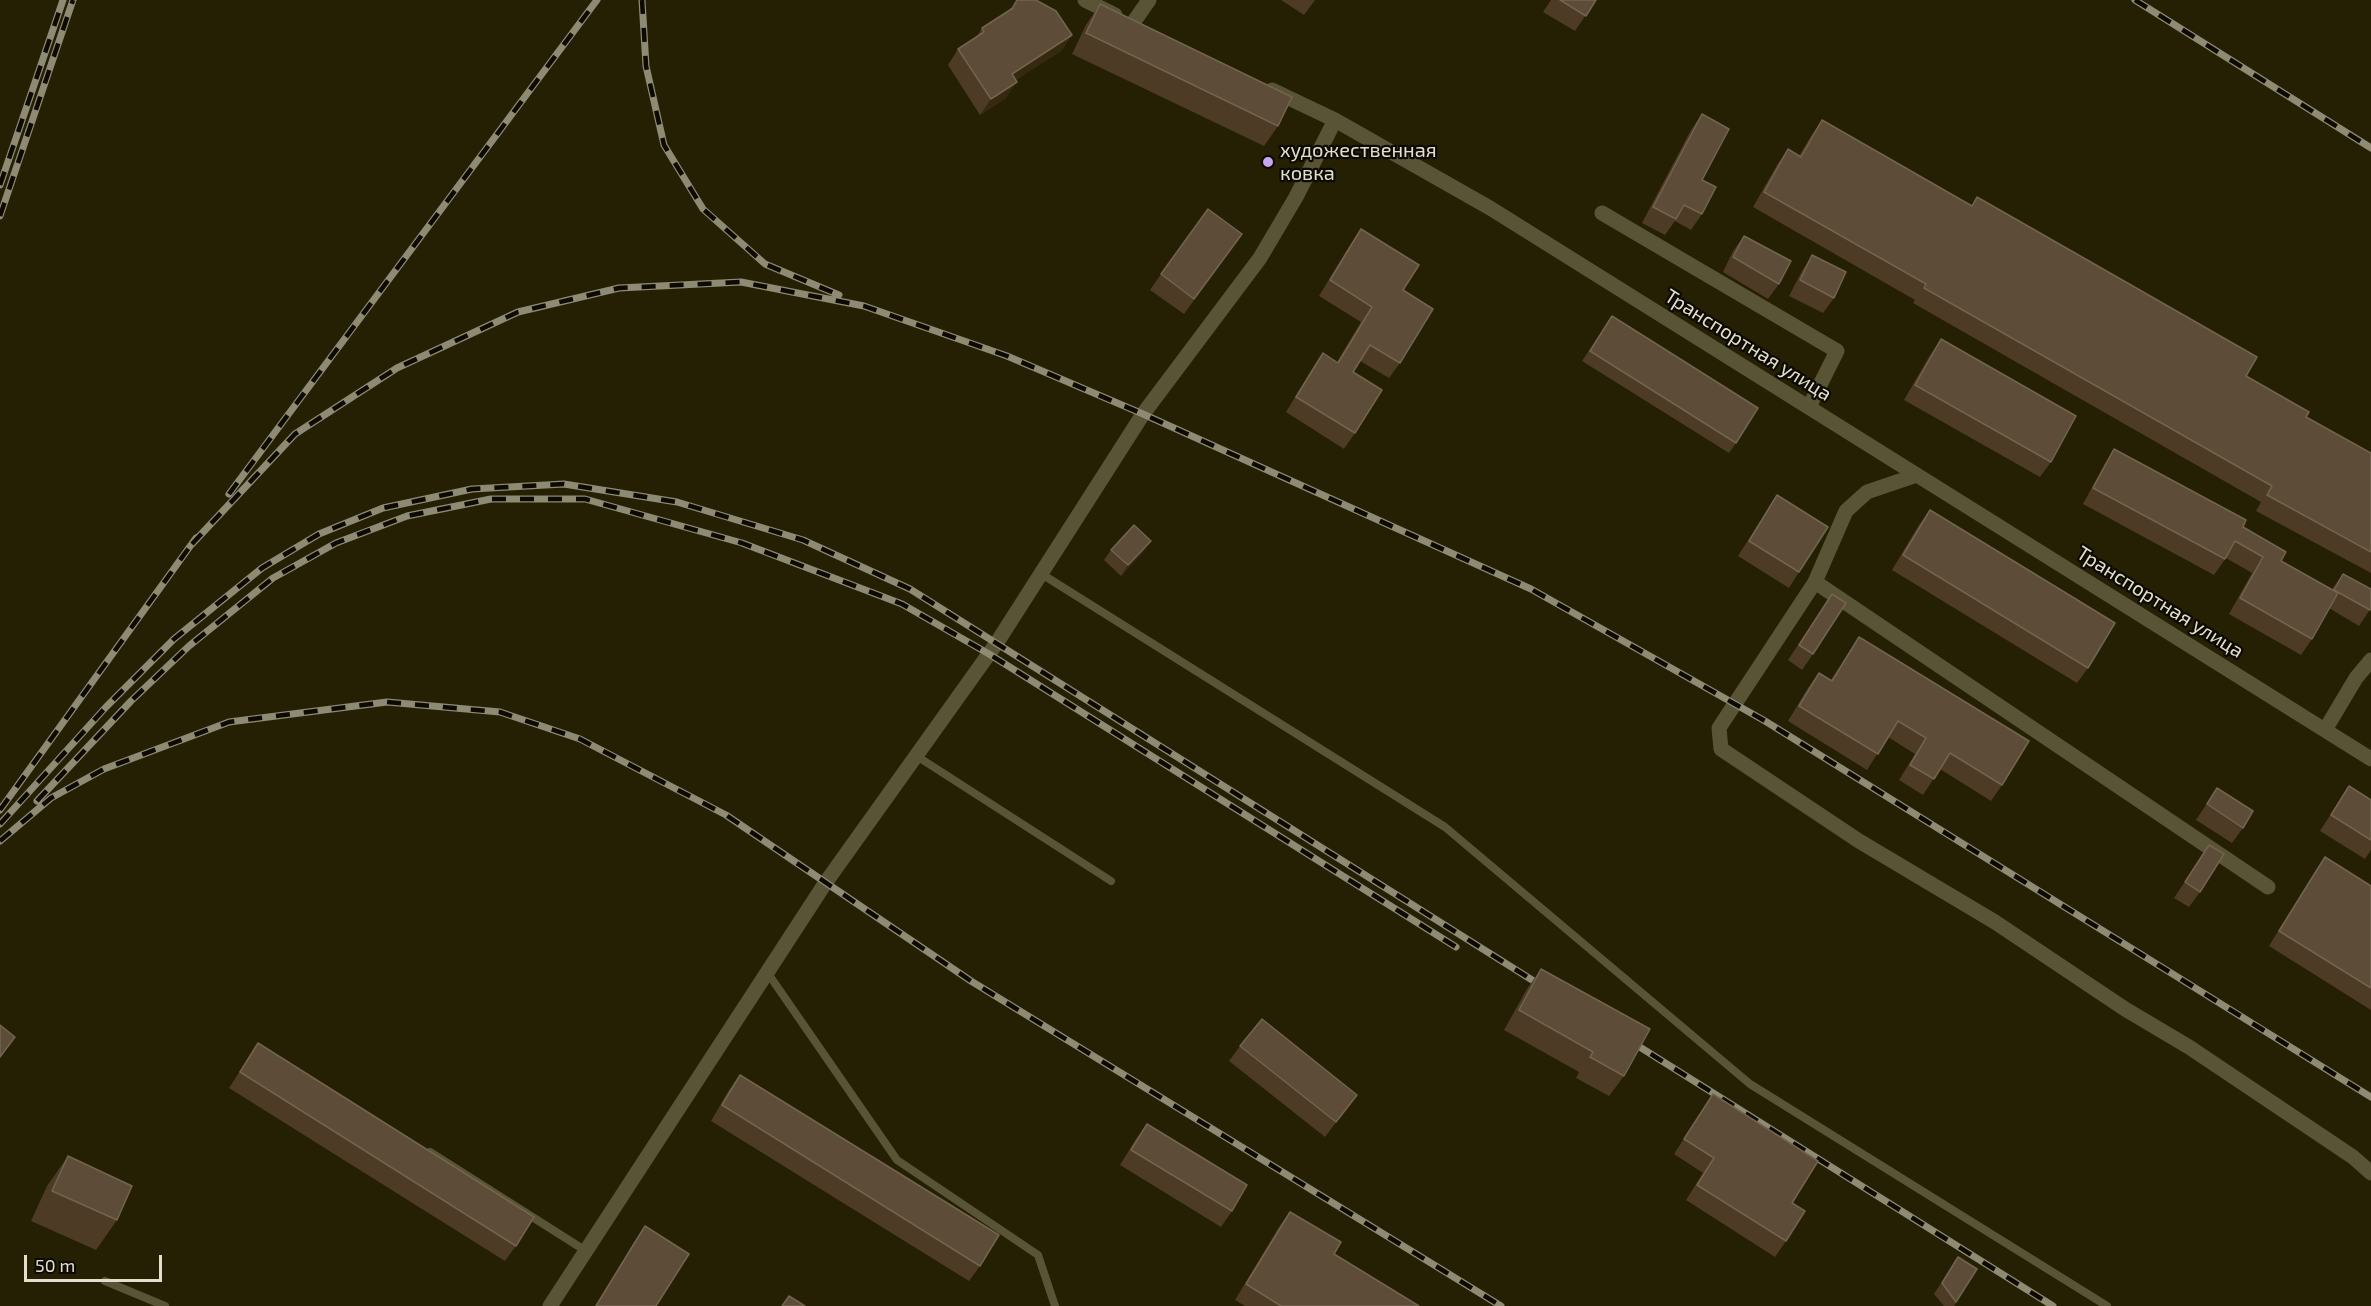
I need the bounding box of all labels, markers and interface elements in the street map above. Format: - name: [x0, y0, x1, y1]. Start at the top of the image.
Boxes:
- place label: художественная ковка: [1280, 138, 1437, 185]
- marker: художественная ковка: [1261, 155, 1275, 169]
- street label: Транспортная улица: [1660, 284, 1836, 406]
- street label: Транспортная улица: [2072, 541, 2248, 663]
- scale bar: [27, 1243, 165, 1281]
- text: 50 m: [35, 1254, 75, 1276]

